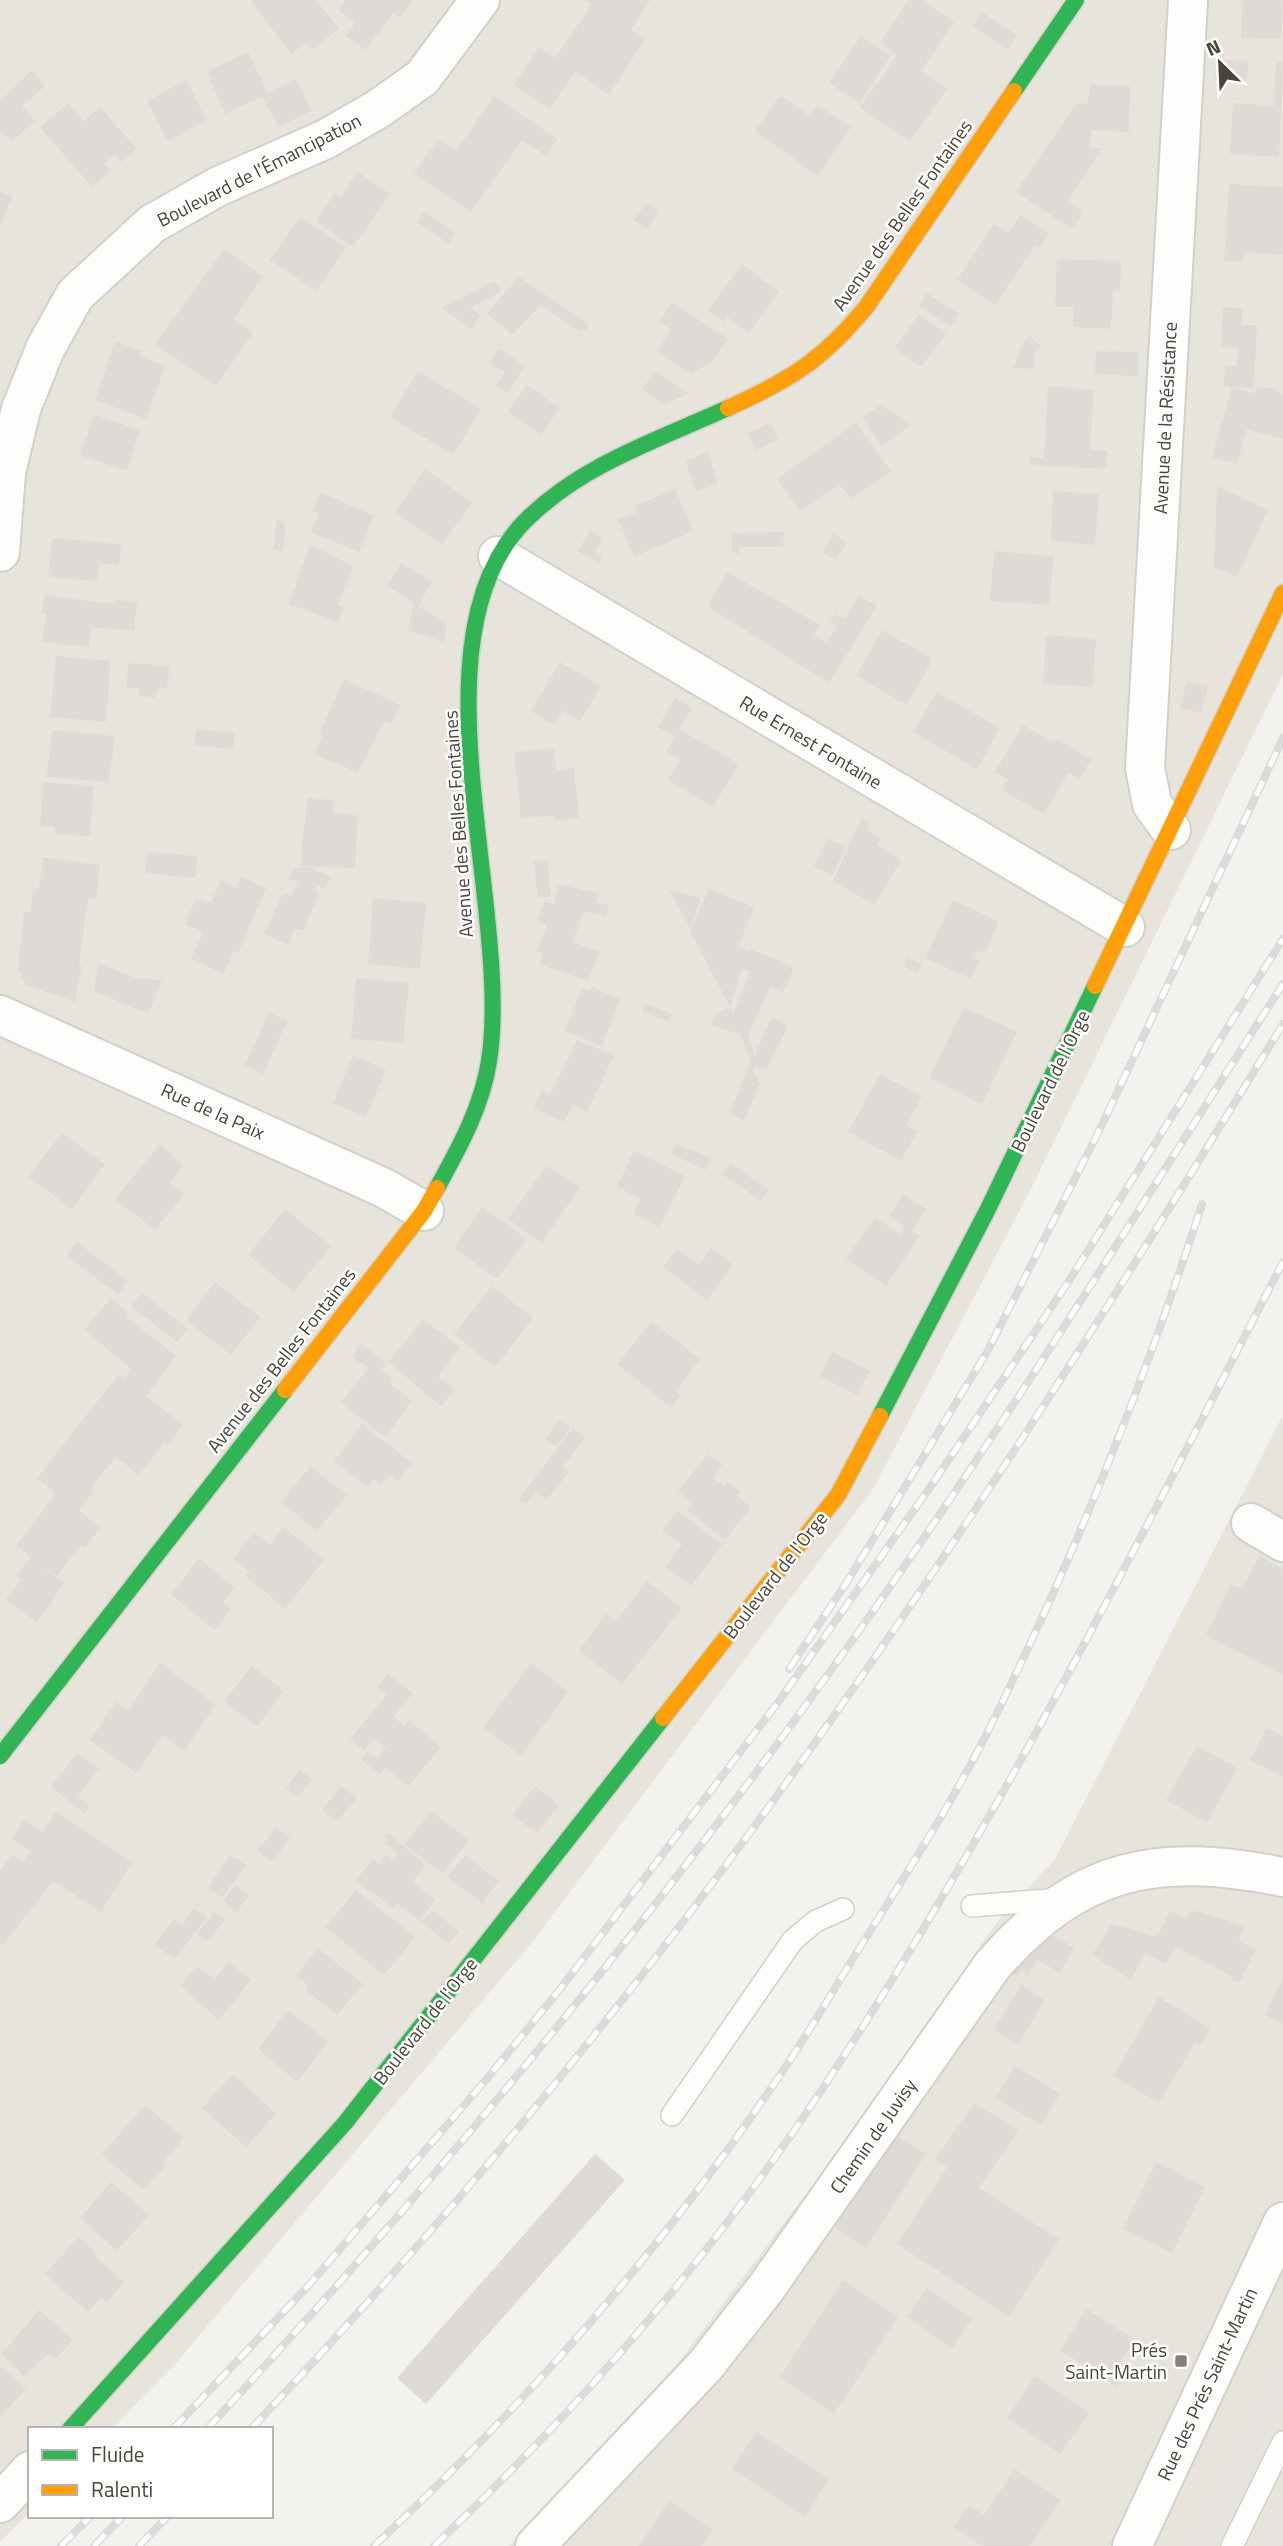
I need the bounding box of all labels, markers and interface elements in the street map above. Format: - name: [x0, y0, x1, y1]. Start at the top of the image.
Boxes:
- north arrow: [1185, 28, 1255, 98]
- text: N: [1201, 31, 1225, 63]
- street label: Boulevard de l'Émancipation: [151, 105, 366, 234]
- street label: Avenue des Belles Fontaines: [824, 113, 979, 316]
- street label: Avenue de la Résistance: [1145, 321, 1184, 515]
- street label: Rue Ernest Fontaine: [734, 687, 888, 796]
- street label: Avenue des Belles Fontaines: [435, 709, 480, 939]
- street label: Boulevard de l'Orge: [1002, 1005, 1097, 1157]
- street label: Rue de la Paix: [157, 1075, 270, 1147]
- street label: Avenue des Belles Fontaines: [199, 1261, 362, 1458]
- street label: Boulevard de l'Orge: [715, 1505, 834, 1645]
- street label: Boulevard de l'Orge: [365, 1951, 484, 2091]
- street label: Chemin de Juvisy: [822, 2072, 923, 2199]
- street label: Rue des Prés Saint-Martin: [1149, 2282, 1264, 2485]
- place label: Prés Saint-Martin: [1065, 2335, 1167, 2386]
- marker: Prés Saint-Martin: [1173, 2353, 1189, 2369]
- legend: [28, 2427, 273, 2518]
- text: Fluide: [91, 2438, 144, 2470]
- text: Ralenti: [91, 2473, 153, 2505]

